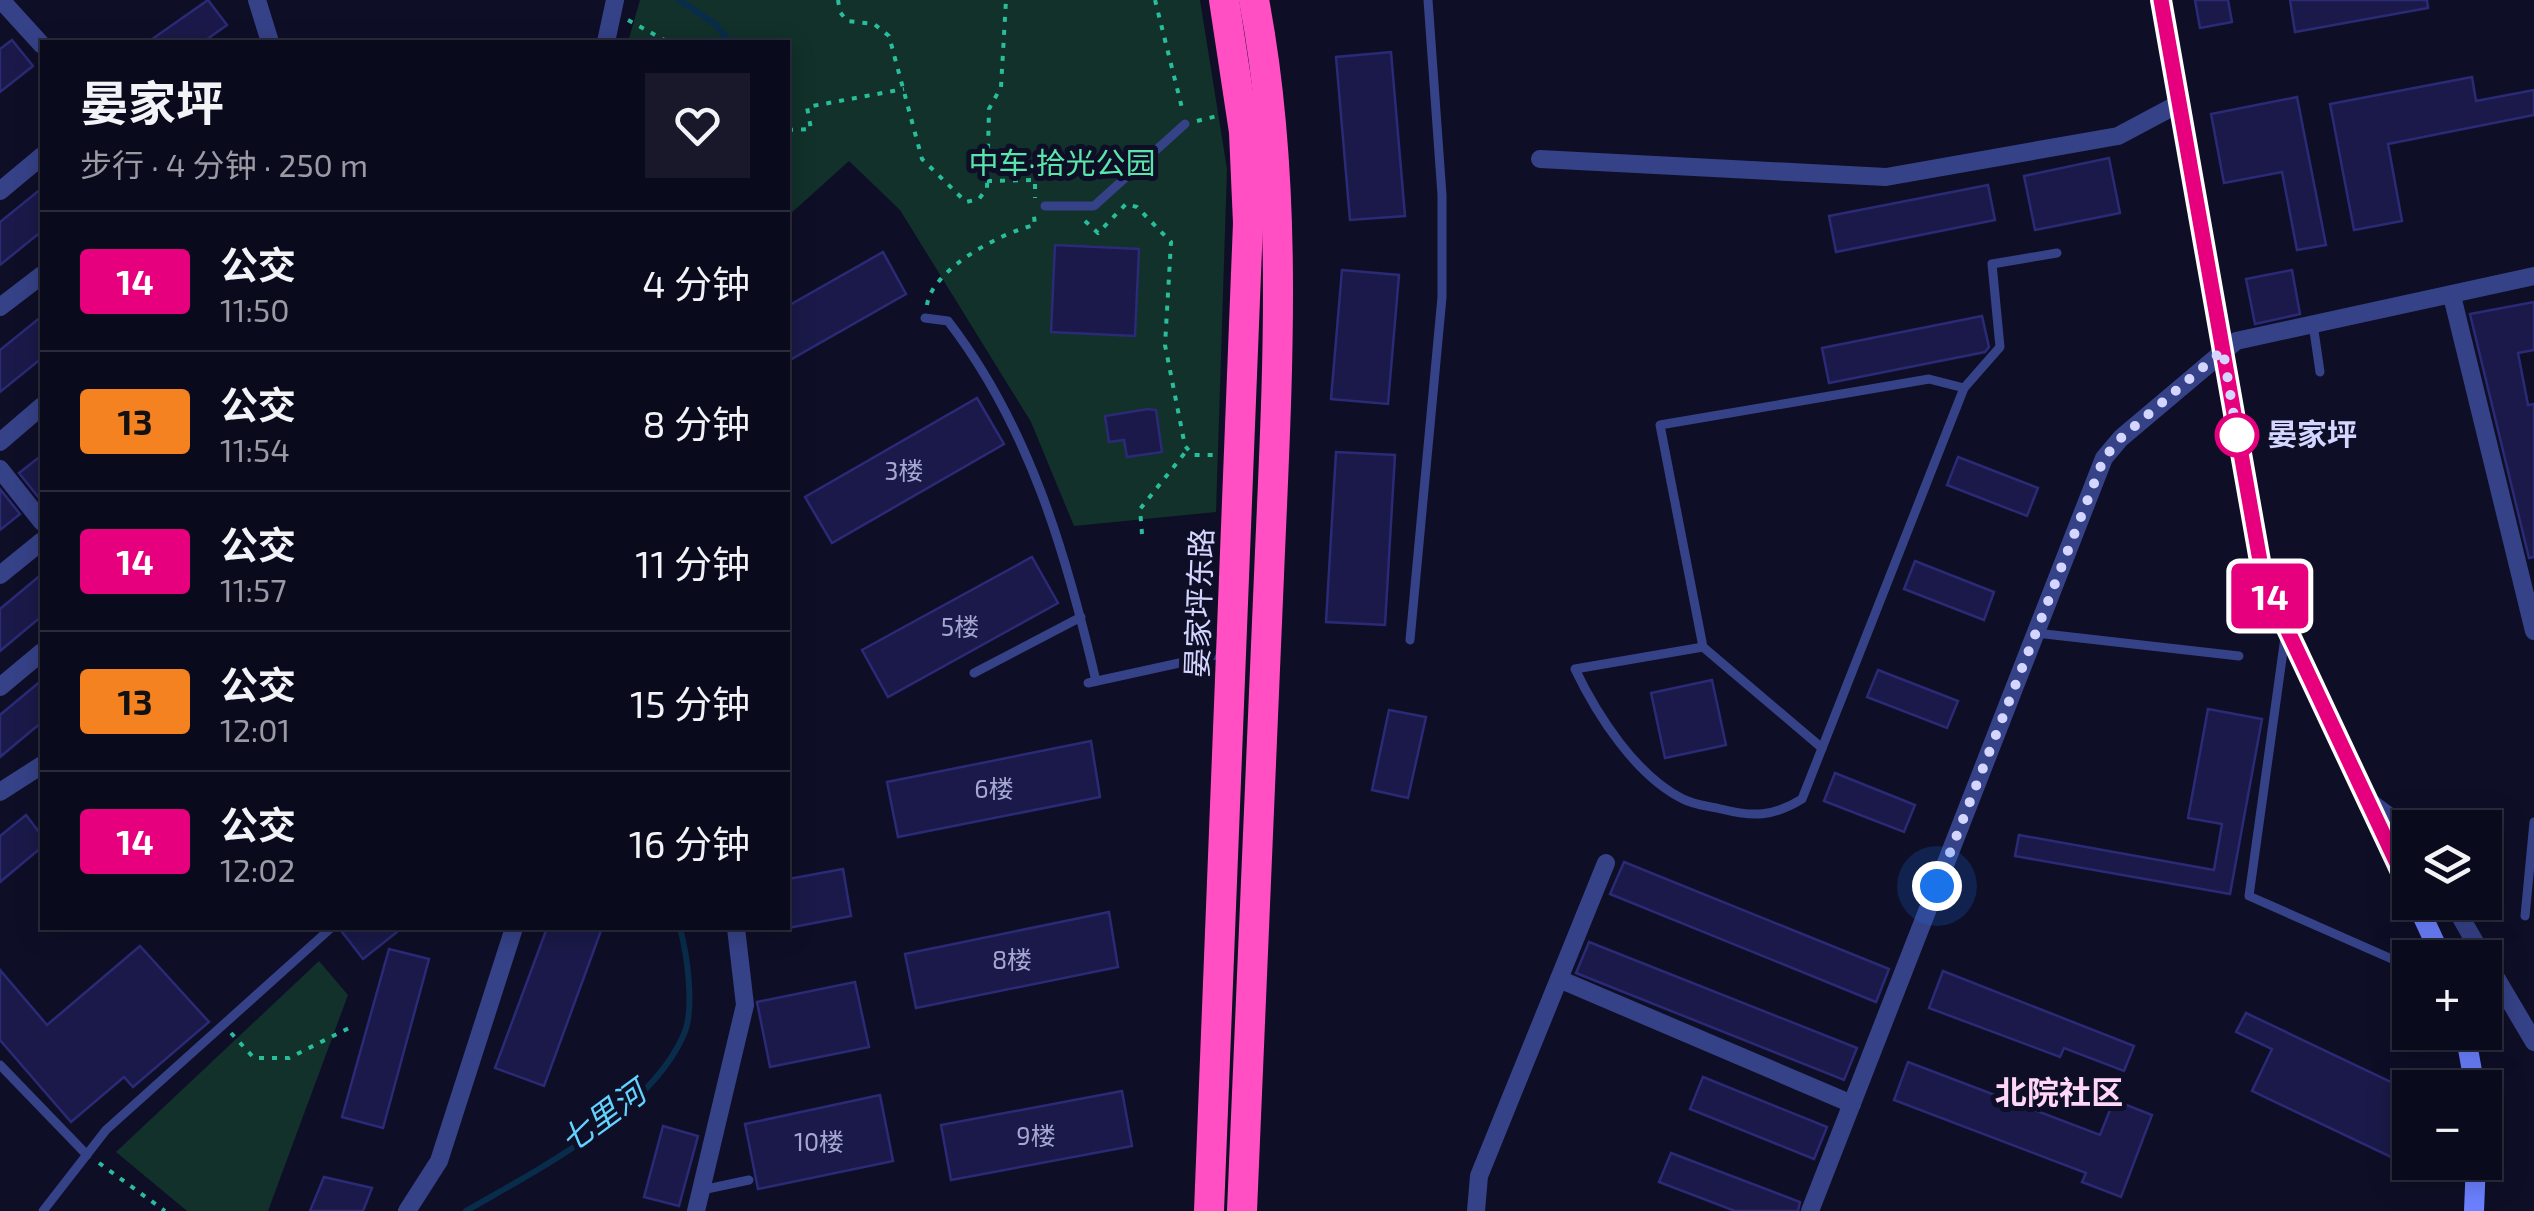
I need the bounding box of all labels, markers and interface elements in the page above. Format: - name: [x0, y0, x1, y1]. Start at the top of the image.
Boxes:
- text: 晏家坪: [80, 73, 224, 131]
- button: heart: [645, 73, 750, 178]
- park label: 中车·拾光公园: [968, 144, 1156, 180]
- text: 步行 · 4 分钟 · 250 m: [80, 145, 368, 183]
- text: 公交: [220, 241, 296, 287]
- text: 14: [116, 260, 154, 302]
- text: 4 分钟: [642, 260, 750, 306]
- text: 11:50: [220, 290, 289, 328]
- text: 公交: [220, 381, 296, 427]
- text: 13: [118, 400, 152, 442]
- text: 8 分钟: [642, 400, 750, 446]
- marker: 晏家坪: [2216, 414, 2258, 456]
- place label: 晏家坪: [2267, 415, 2357, 451]
- text: 11:54: [220, 430, 290, 468]
- house number: 3楼: [885, 455, 923, 485]
- text: 公交: [220, 521, 296, 567]
- street label: 晏家坪东路: [1177, 527, 1219, 679]
- text: 14: [116, 540, 154, 582]
- text: 11 分钟: [635, 540, 750, 586]
- line badge: 14: [2225, 564, 2315, 628]
- text: 11:57: [220, 570, 287, 608]
- text: 14: [2251, 575, 2289, 617]
- house number: 5楼: [941, 611, 979, 641]
- text: 公交: [220, 661, 296, 707]
- text: 13: [118, 680, 152, 722]
- text: 15 分钟: [630, 680, 750, 726]
- text: 12:01: [220, 710, 290, 748]
- house number: 6楼: [974, 773, 1014, 803]
- text: 公交: [220, 801, 296, 847]
- map controls: [2392, 810, 2502, 1180]
- button: layers: [2392, 810, 2502, 920]
- text: 14: [116, 820, 154, 862]
- text: 16 分钟: [629, 820, 750, 866]
- text: 12:02: [220, 850, 296, 888]
- your location: [1912, 861, 1962, 911]
- button: +: [2392, 940, 2502, 1050]
- house number: 8楼: [992, 944, 1032, 974]
- water label: 七里河: [552, 1068, 657, 1159]
- button: −: [2392, 1070, 2502, 1180]
- district label: 北院社区: [1995, 1072, 2123, 1110]
- house number: 9楼: [1016, 1120, 1056, 1150]
- house number: 10楼: [794, 1126, 844, 1156]

